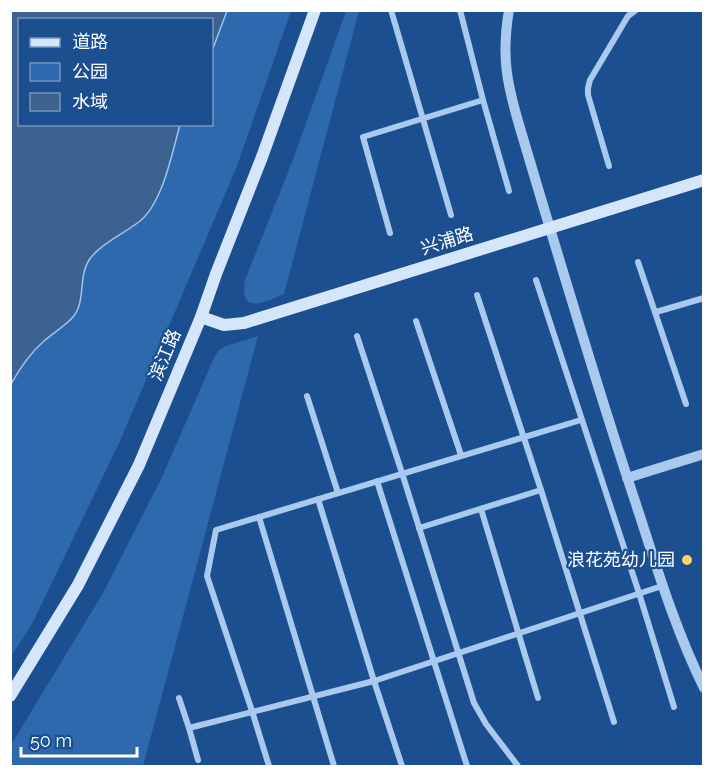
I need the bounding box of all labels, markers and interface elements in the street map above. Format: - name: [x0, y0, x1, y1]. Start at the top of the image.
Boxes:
- legend: [18, 18, 213, 126]
- text: 道路: [72, 31, 108, 52]
- text: 公园: [72, 61, 108, 82]
- text: 水域: [72, 91, 108, 112]
- street label: 兴浦路: [418, 223, 476, 258]
- street label: 滨江路: [144, 326, 185, 384]
- place label: 浪花苑幼儿园: [567, 549, 675, 570]
- marker: 浪花苑幼儿园: [680, 553, 694, 567]
- scale bar: [21, 720, 136, 758]
- text: 50 m: [30, 730, 72, 751]

